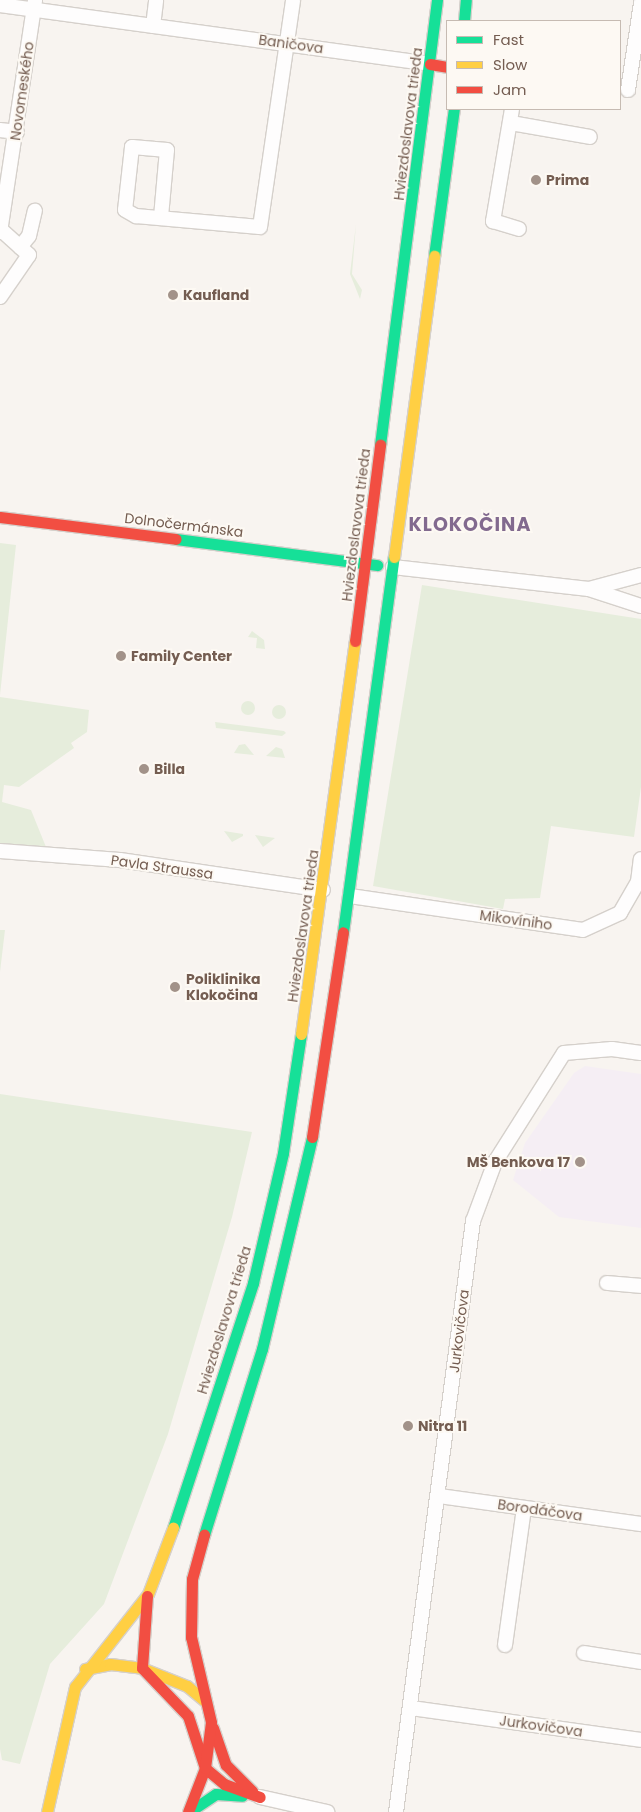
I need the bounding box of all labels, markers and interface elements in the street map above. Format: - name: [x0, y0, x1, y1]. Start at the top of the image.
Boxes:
- legend: [446, 20, 621, 110]
- text: Fast: [493, 29, 524, 50]
- street label: Baničova: [258, 31, 324, 57]
- street label: Novomeského: [7, 40, 37, 142]
- street label: Hviezdoslavova trieda: [390, 47, 426, 201]
- text: Slow: [493, 54, 527, 75]
- text: Jam: [493, 79, 527, 100]
- place label: Prima: [546, 172, 589, 188]
- marker: Prima: [530, 174, 542, 186]
- place label: Kaufland: [183, 287, 249, 303]
- marker: Kaufland: [167, 289, 179, 301]
- street label: Hviezdoslavova trieda: [338, 448, 374, 602]
- street label: Dolnočermánska: [124, 509, 244, 541]
- district label: KLOKOČINA: [407, 514, 533, 536]
- place label: Family Center: [131, 648, 232, 664]
- marker: Family Center: [115, 650, 127, 662]
- place label: Billa: [154, 761, 185, 777]
- marker: Billa: [138, 763, 150, 775]
- street label: Hviezdoslavova trieda: [284, 849, 322, 1003]
- street label: Pavla Straussa: [110, 852, 214, 882]
- street label: Mikovíniho: [479, 907, 553, 933]
- place label: Poliklinika Klokočina: [186, 971, 261, 1004]
- marker: Poliklinika Klokočina: [168, 980, 182, 994]
- place label: MŠ Benkova 17: [467, 1154, 570, 1170]
- marker: MŠ Benkova 17: [574, 1156, 586, 1168]
- street label: Hviezdoslavova trieda: [193, 1244, 255, 1396]
- street label: Jurkovičova: [446, 1288, 472, 1374]
- place label: Nitra 11: [418, 1418, 467, 1434]
- marker: Nitra 11: [402, 1420, 414, 1432]
- street label: Borodáčova: [497, 1496, 583, 1524]
- street label: Jurkovičova: [498, 1712, 584, 1740]

